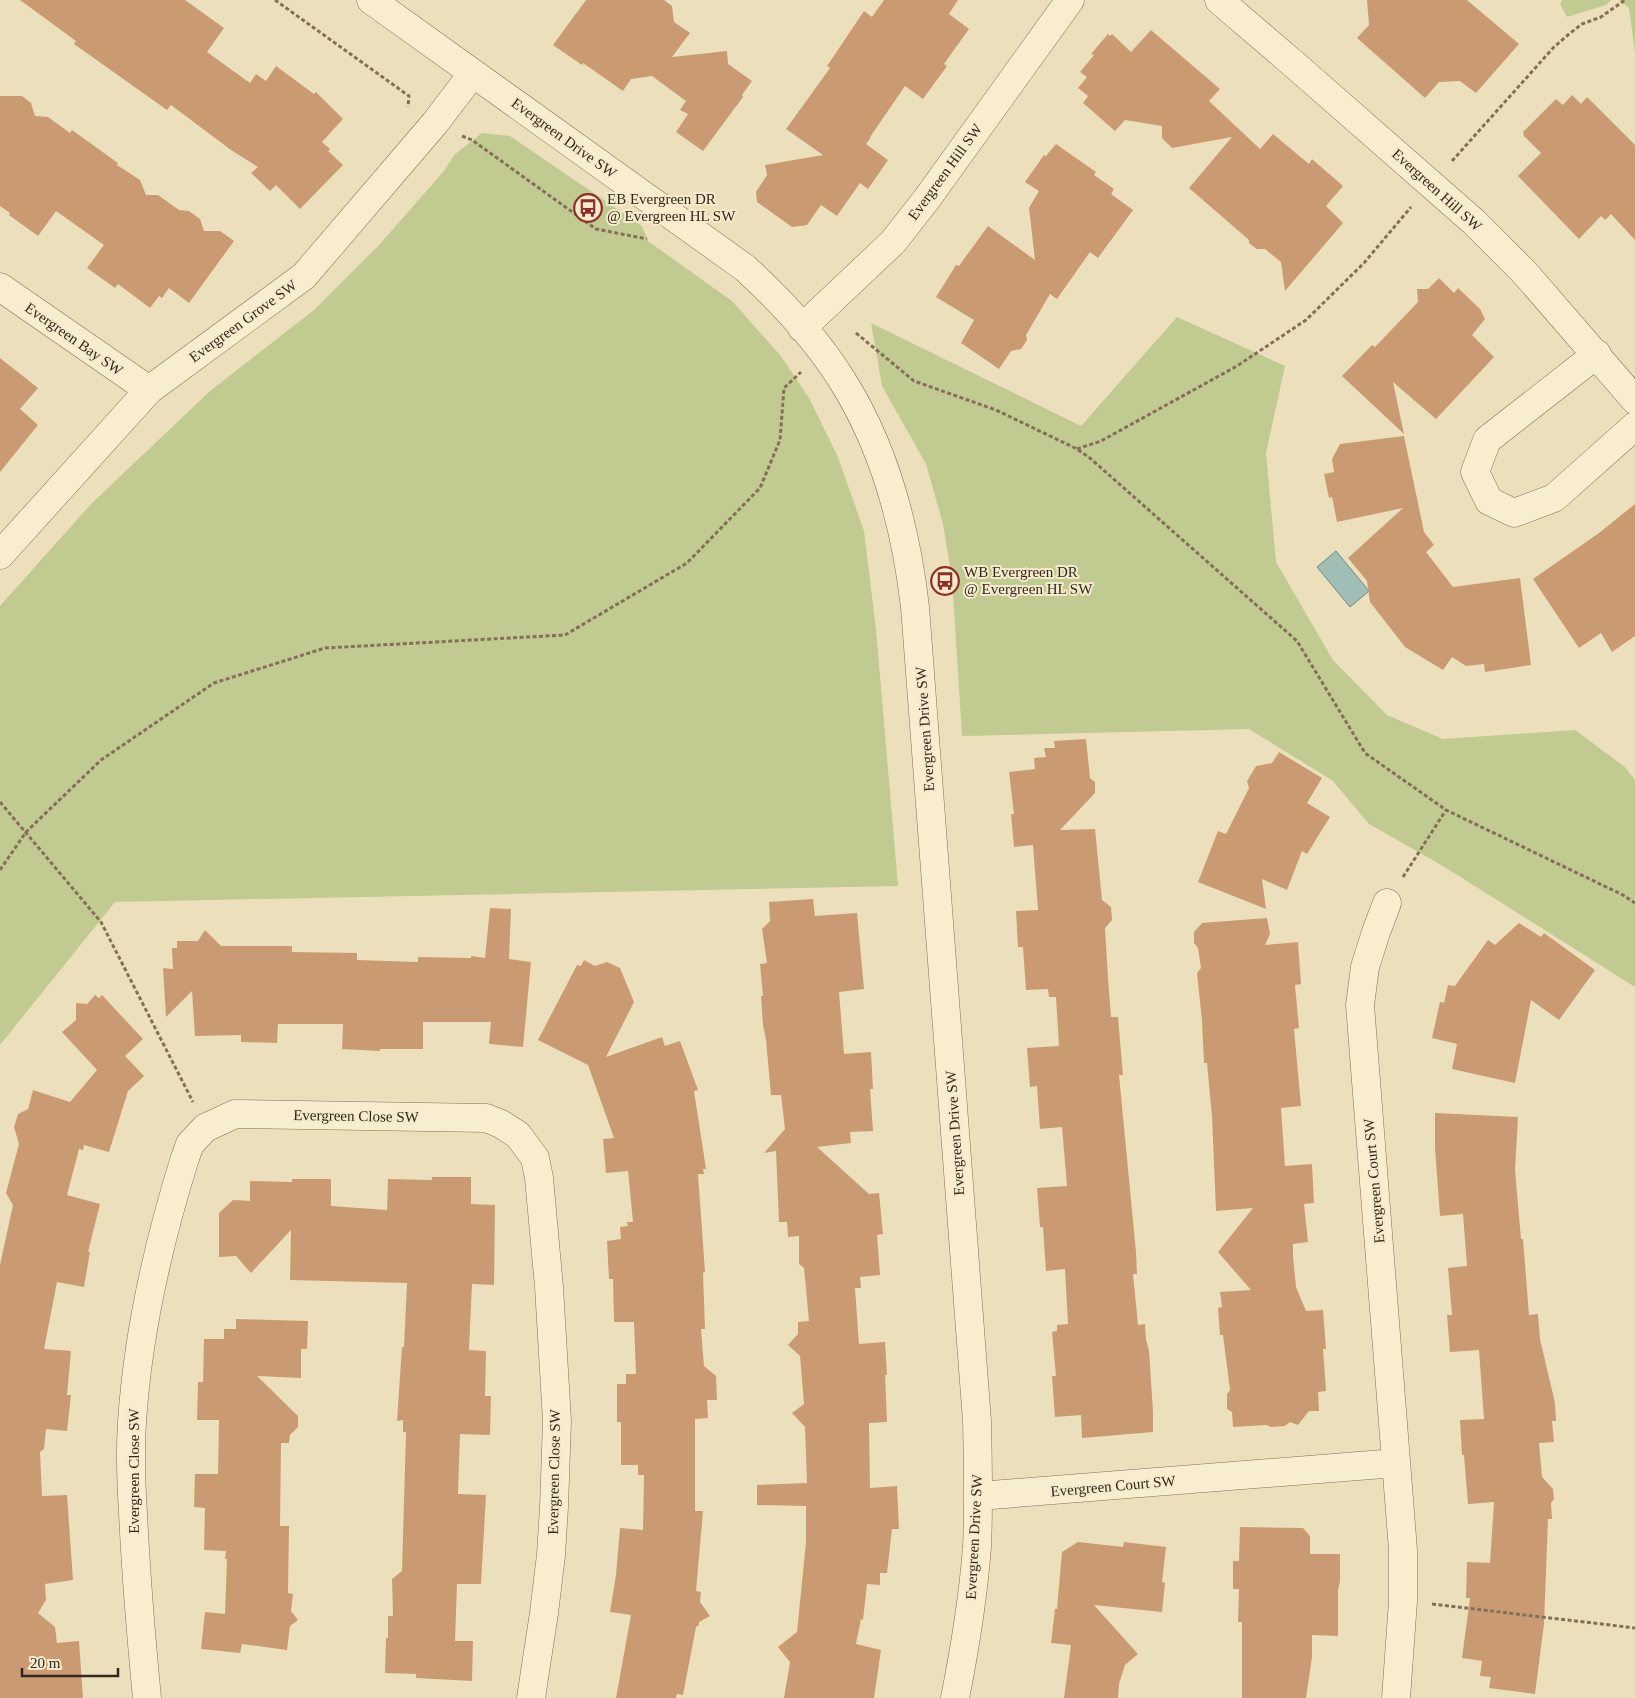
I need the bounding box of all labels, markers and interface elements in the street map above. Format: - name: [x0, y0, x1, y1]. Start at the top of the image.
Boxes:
- street label: Evergreen Drive SW: [509, 95, 620, 182]
- street label: Evergreen Hill SW: [905, 120, 986, 223]
- street label: Evergreen Hill SW: [1389, 146, 1486, 235]
- place label: EB Evergreen DR @ Evergreen HL SW: [607, 191, 736, 224]
- bus stop icon: EB Evergreen DR @ Evergreen HL SW: [573, 193, 603, 223]
- street label: Evergreen Grove SW: [186, 276, 300, 365]
- street label: Evergreen Bay SW: [22, 299, 127, 379]
- place label: WB Evergreen DR @ Evergreen HL SW: [964, 564, 1093, 597]
- bus stop icon: WB Evergreen DR @ Evergreen HL SW: [930, 566, 960, 596]
- street label: Evergreen Drive SW: [913, 665, 937, 792]
- street label: Evergreen Drive SW: [943, 1069, 967, 1196]
- street label: Evergreen Close SW: [293, 1107, 420, 1125]
- street label: Evergreen Court SW: [1360, 1117, 1387, 1244]
- street label: Evergreen Close SW: [126, 1407, 142, 1534]
- street label: Evergreen Close SW: [545, 1408, 563, 1535]
- street label: Evergreen Court SW: [1050, 1472, 1177, 1499]
- street label: Evergreen Drive SW: [963, 1473, 985, 1600]
- scale bar: [22, 1646, 119, 1678]
- text: 20 m: [30, 1655, 61, 1671]

